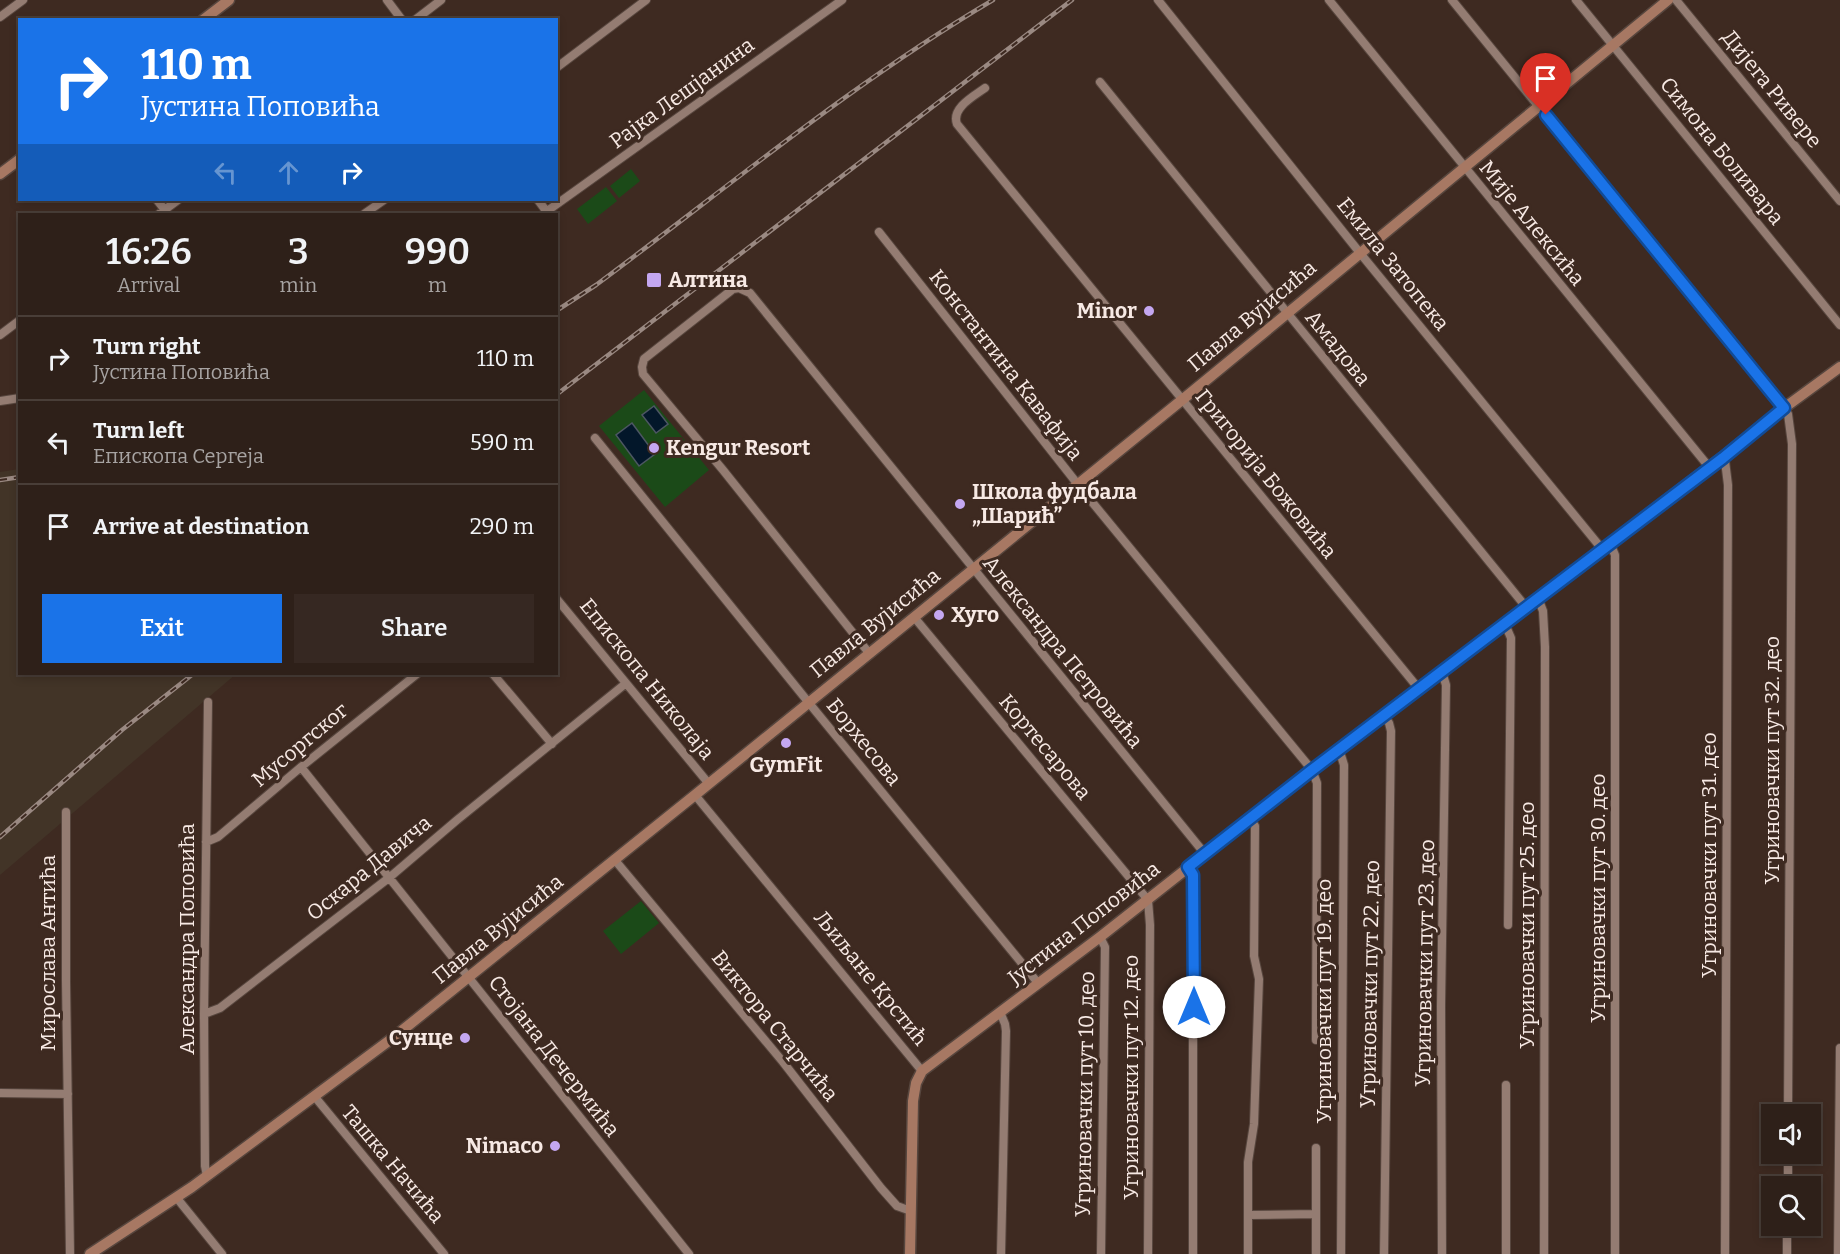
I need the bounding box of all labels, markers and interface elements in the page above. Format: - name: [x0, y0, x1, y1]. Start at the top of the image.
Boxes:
- street label: Дијега Ривере: [1716, 25, 1828, 153]
- street label: Рајка Лешјанина: [605, 32, 760, 154]
- text: 110 m: [141, 40, 252, 90]
- icon: right: [42, 42, 120, 120]
- pin: [1520, 53, 1571, 115]
- icon: arrive: [1529, 62, 1562, 95]
- street label: Симона Боливара: [1654, 72, 1790, 231]
- text: Јустина Поповића: [141, 91, 380, 123]
- street label: Мије Алексића: [1473, 155, 1591, 291]
- icon: left: [209, 156, 242, 189]
- icon: ahead: [272, 156, 305, 189]
- icon: right: [335, 156, 368, 189]
- street label: Емила Затопека: [1331, 192, 1455, 336]
- text: 16:26: [106, 230, 192, 274]
- text: 3: [288, 230, 309, 274]
- text: 990: [405, 230, 470, 274]
- street label: Павла Вујисића: [1182, 254, 1322, 377]
- street label: Константина Кавафија: [923, 264, 1089, 466]
- place label: Алтина: [668, 267, 748, 293]
- marker: Алтина: [645, 271, 663, 289]
- text: Arrival: [117, 273, 180, 297]
- text: min: [279, 273, 317, 297]
- text: m: [428, 273, 447, 297]
- place label: Minor: [1076, 298, 1137, 324]
- marker: Minor: [1142, 304, 1156, 318]
- street label: Амадова: [1300, 305, 1377, 391]
- text: Turn right: [93, 333, 201, 360]
- icon: right: [42, 342, 75, 375]
- text: 110 m: [477, 345, 534, 372]
- text: Јустина Поповића: [93, 360, 270, 384]
- street label: Григорија Божовића: [1190, 384, 1343, 564]
- text: Turn left: [93, 417, 185, 444]
- icon: left: [42, 426, 75, 459]
- text: 590 m: [470, 429, 534, 456]
- place label: Kengur Resort: [666, 435, 811, 461]
- marker: Kengur Resort: [647, 441, 661, 455]
- text: Епископа Сергеја: [93, 444, 264, 468]
- place label: Школа фудбала „Шарић”: [972, 479, 1137, 529]
- marker: Школа фудбала „Шарић”: [953, 497, 967, 511]
- icon: arrive: [42, 510, 75, 543]
- text: Arrive at destination: [93, 513, 309, 540]
- text: 290 m: [470, 513, 534, 540]
- street label: Александра Петровића: [977, 551, 1149, 754]
- street label: Павла Вујисића: [805, 562, 946, 684]
- street label: Епископа Николаја: [574, 593, 720, 765]
- button: Exit: [42, 594, 282, 663]
- button: Share: [294, 594, 534, 663]
- place label: Хуго: [951, 602, 999, 628]
- marker: Хуго: [932, 608, 946, 622]
- street label: Угриновачки пут 32. део: [1759, 636, 1785, 884]
- street label: Кортесарова: [993, 689, 1097, 805]
- street label: Борхесова: [821, 693, 907, 791]
- street label: Мусоргског: [247, 697, 353, 793]
- street label: Угриновачки пут 31. део: [1696, 732, 1722, 978]
- marker: GymFit: [779, 736, 793, 750]
- place label: GymFit: [750, 752, 823, 778]
- street label: Угриновачки пут 30. део: [1585, 773, 1611, 1023]
- street label: Угриновачки пут 25. део: [1514, 801, 1540, 1049]
- street label: Оскара Давича: [301, 809, 437, 926]
- street label: Александра Поповића: [174, 823, 200, 1055]
- street label: Угриновачки пут 23. део: [1410, 839, 1440, 1087]
- street label: Мирослава Антића: [35, 854, 61, 1051]
- street label: Јустина Поповића: [1002, 855, 1166, 991]
- street label: Угриновачки пут 22. део: [1355, 860, 1385, 1108]
- street label: Павла Вујисића: [428, 868, 569, 990]
- street label: Угриновачки пут 19. део: [1311, 879, 1337, 1123]
- street label: Љиљане Крстић: [808, 905, 934, 1051]
- street label: Виктора Старчића: [706, 945, 844, 1107]
- street label: Угриновачки пут 12. део: [1118, 955, 1144, 1199]
- street label: Стојана Дечермића: [483, 970, 626, 1142]
- street label: Угриновачки пут 10. део: [1070, 971, 1100, 1217]
- position arrow: [1162, 975, 1226, 1039]
- place label: Сунце: [389, 1025, 453, 1051]
- marker: Сунце: [458, 1031, 472, 1045]
- street label: Ташка Начића: [336, 1100, 450, 1229]
- map controls: [1761, 1104, 1821, 1236]
- button: sound: [1761, 1104, 1821, 1164]
- place label: Nimaco: [466, 1133, 543, 1159]
- marker: Nimaco: [548, 1139, 562, 1153]
- button: search: [1761, 1176, 1821, 1236]

